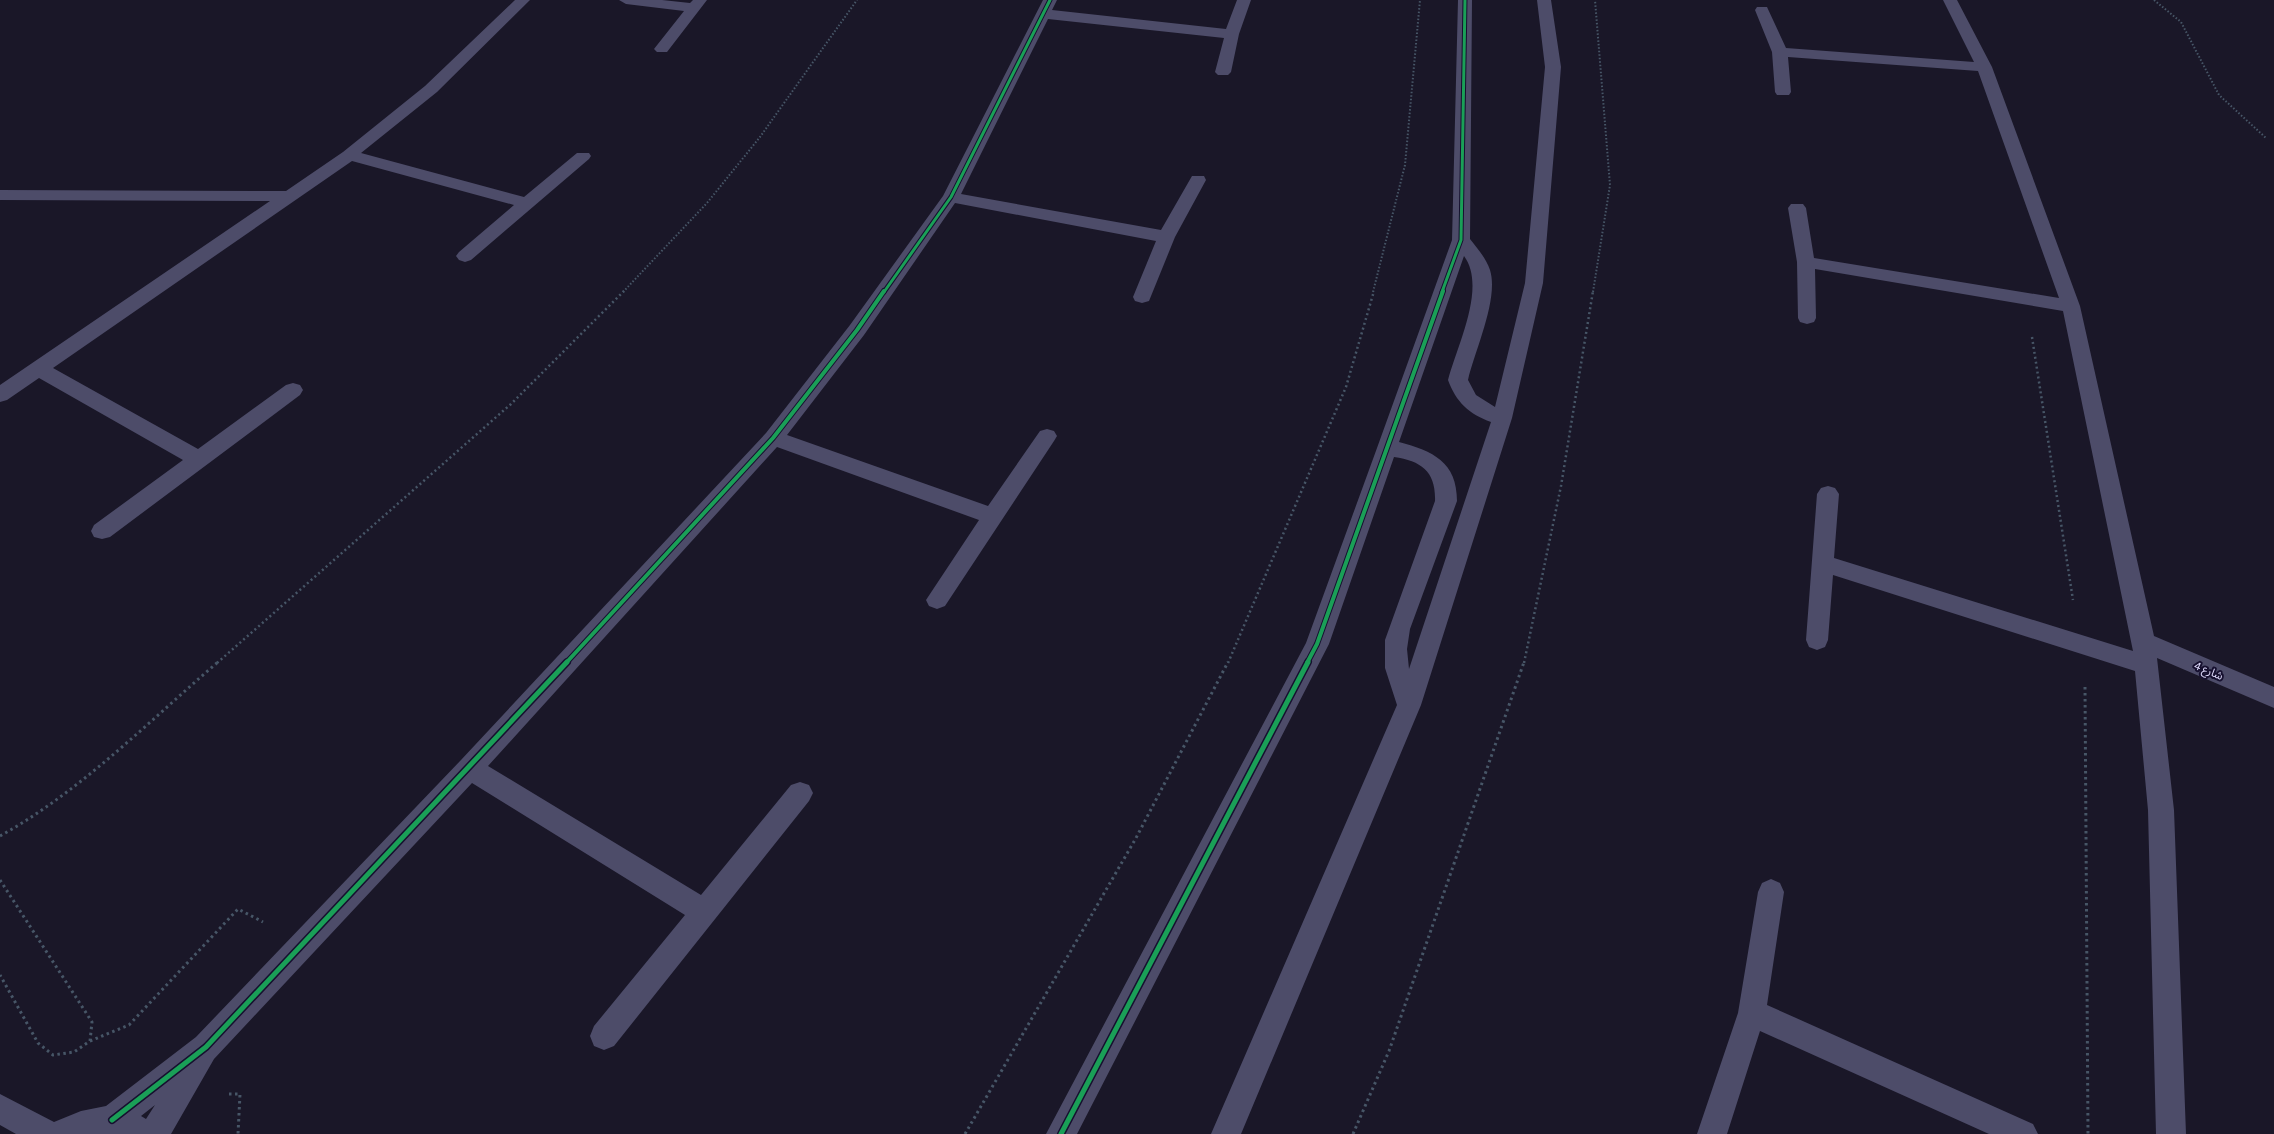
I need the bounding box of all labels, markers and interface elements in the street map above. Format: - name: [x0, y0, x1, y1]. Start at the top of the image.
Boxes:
- street label: شارع 4: [2192, 658, 2226, 684]

